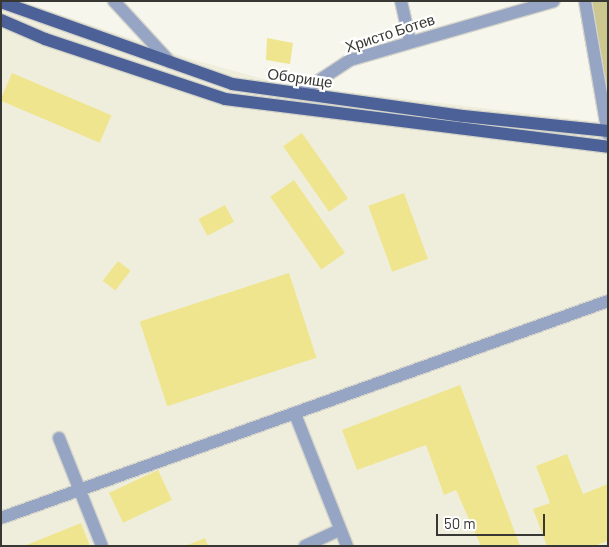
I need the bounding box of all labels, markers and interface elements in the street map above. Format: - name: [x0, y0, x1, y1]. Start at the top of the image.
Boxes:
- street label: Христо Ботев: [343, 10, 437, 56]
- street label: Оборище: [266, 65, 334, 91]
- scale bar: [439, 504, 548, 536]
- text: 50 m: [444, 514, 476, 532]

